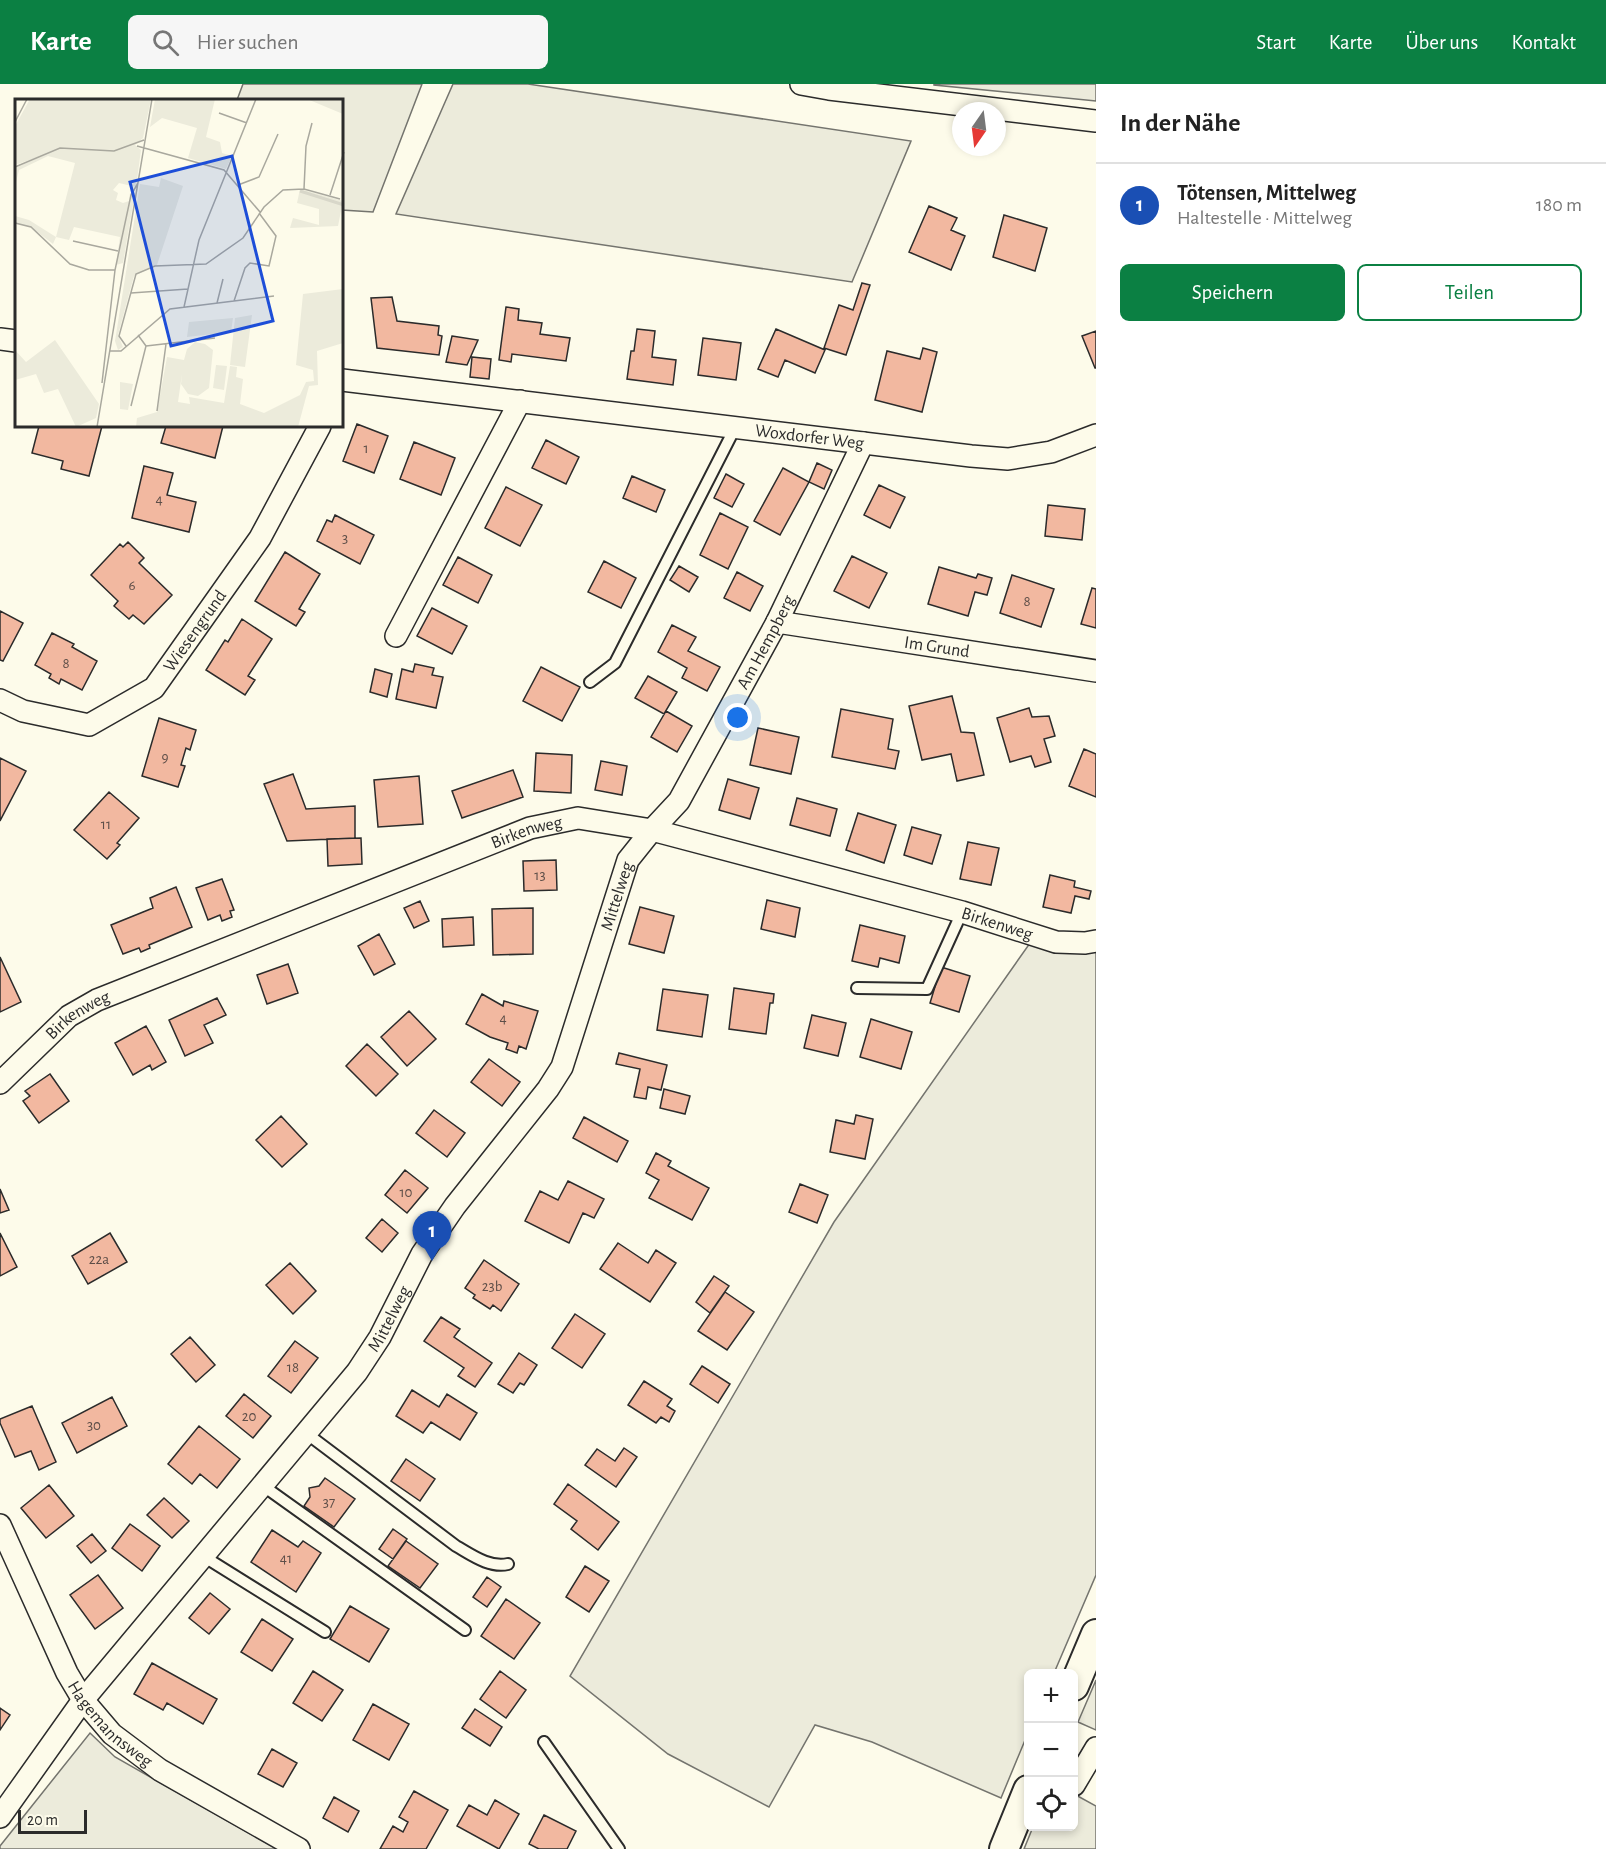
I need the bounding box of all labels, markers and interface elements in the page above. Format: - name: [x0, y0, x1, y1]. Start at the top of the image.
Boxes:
- search box: [128, 15, 548, 69]
- icon: search: [149, 26, 182, 59]
- text: Karte: [30, 28, 92, 56]
- text: Hier suchen: [197, 31, 299, 53]
- text: Start: [1256, 32, 1296, 53]
- text: Karte: [1329, 32, 1372, 53]
- text: Über uns: [1405, 32, 1478, 53]
- text: Kontakt: [1511, 32, 1576, 53]
- inset map: [15, 99, 344, 428]
- north arrow: [952, 102, 1006, 156]
- text: In der Nähe: [1120, 110, 1240, 136]
- text: Tötensen, Mittelweg: [1177, 182, 1356, 204]
- text: 1: [1136, 195, 1143, 215]
- text: 180 m: [1536, 195, 1582, 215]
- text: Haltestelle · Mittelweg: [1177, 208, 1352, 228]
- button: Speichern: [1120, 264, 1345, 321]
- button: Teilen: [1357, 264, 1582, 321]
- street label: Woxdorfer Weg: [754, 422, 865, 453]
- house number: 1: [363, 441, 369, 456]
- house number: 4: [155, 492, 163, 507]
- house number: 3: [342, 531, 348, 546]
- house number: 6: [128, 578, 136, 593]
- street label: Wiesengrund: [161, 587, 230, 675]
- street label: Am Hempberg: [734, 592, 799, 692]
- house number: 8: [1023, 594, 1031, 609]
- street label: Im Grund: [903, 634, 971, 661]
- house number: 8: [62, 656, 70, 671]
- your location: [723, 703, 752, 732]
- house number: 9: [161, 750, 169, 765]
- street label: Birkenweg: [489, 813, 564, 853]
- house number: 11: [101, 817, 111, 832]
- street label: Mittelweg: [598, 859, 637, 933]
- house number: 13: [534, 868, 546, 883]
- street label: Birkenweg: [959, 904, 1035, 944]
- street label: Birkenweg: [43, 988, 113, 1043]
- house number: 4: [499, 1011, 507, 1026]
- house number: 10: [399, 1185, 413, 1200]
- pin: 1: [412, 1212, 452, 1261]
- house number: 22a: [89, 1252, 109, 1267]
- house number: 23b: [482, 1279, 503, 1294]
- street label: Mittelweg: [365, 1283, 414, 1355]
- house number: 18: [287, 1360, 299, 1375]
- house number: 20: [242, 1409, 256, 1424]
- house number: 30: [87, 1418, 101, 1433]
- house number: 37: [323, 1495, 335, 1510]
- house number: 41: [280, 1551, 292, 1566]
- map controls: [1024, 1669, 1078, 1831]
- button: +: [1024, 1669, 1078, 1723]
- street label: Hagemannsweg: [64, 1678, 156, 1771]
- button: −: [1024, 1723, 1078, 1777]
- button: locate: [1024, 1777, 1078, 1831]
- scale bar: [18, 1807, 87, 1834]
- text: 20 m: [27, 1812, 58, 1828]

